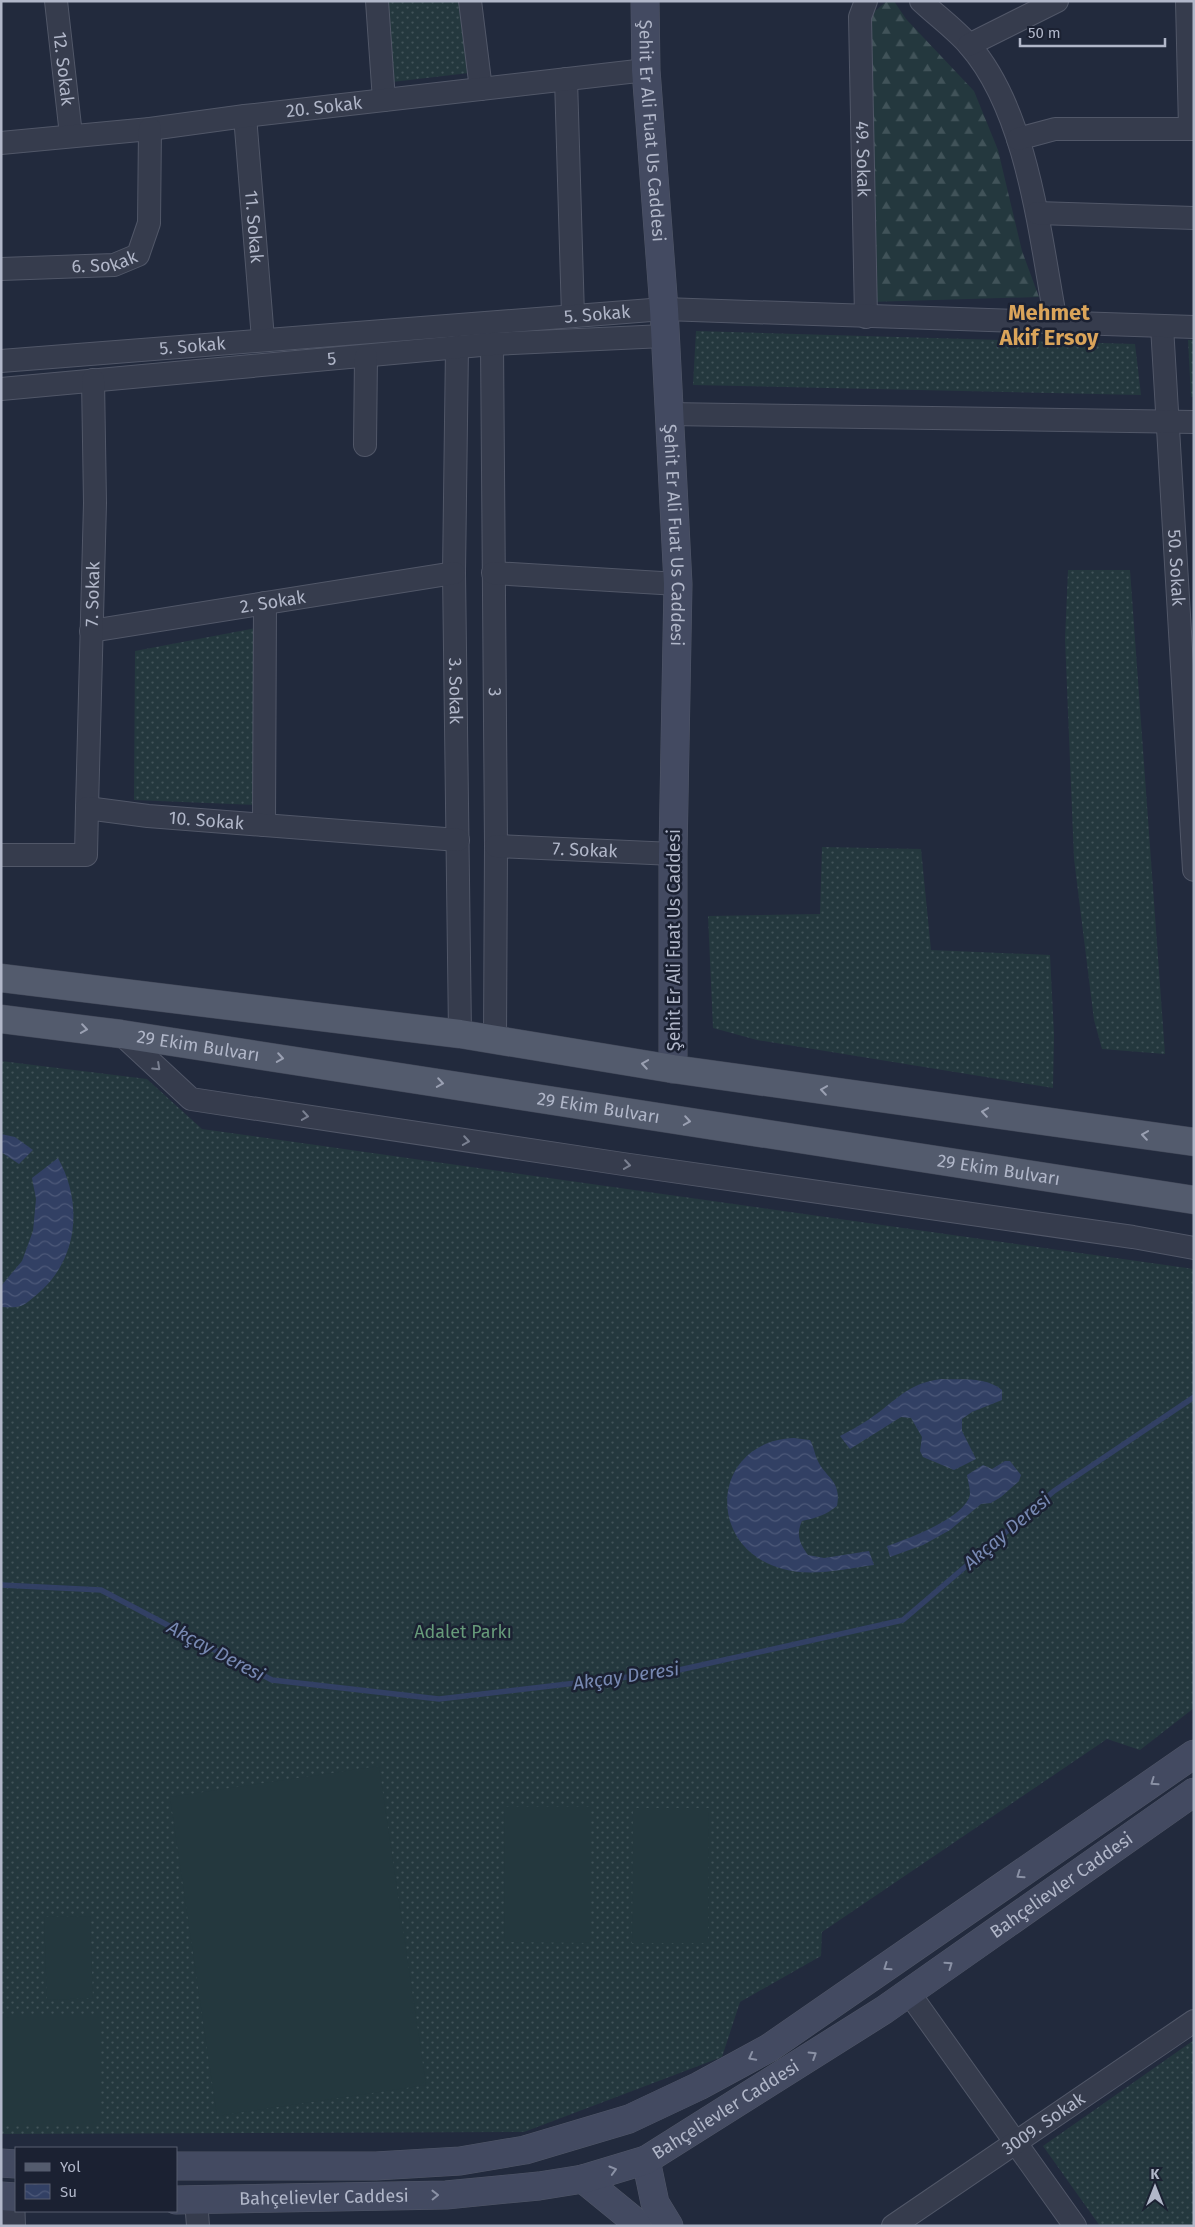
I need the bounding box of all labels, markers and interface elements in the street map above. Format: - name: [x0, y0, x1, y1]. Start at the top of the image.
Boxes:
- scale bar: [1020, 15, 1165, 47]
- street label: Şehit Er Ali Fuat Us Caddesi: [634, 20, 670, 243]
- text: 50 m: [1028, 24, 1061, 42]
- street label: 12. Sokak: [49, 31, 79, 107]
- street label: 20. Sokak: [285, 92, 364, 122]
- street label: 49. Sokak: [851, 121, 875, 198]
- street label: 11. Sokak: [240, 189, 268, 265]
- street label: 6. Sokak: [71, 245, 142, 277]
- district label: Mehmet Akif Ersoy: [999, 299, 1099, 351]
- street label: 5. Sokak: [563, 301, 632, 328]
- street label: 5. Sokak: [158, 332, 227, 360]
- street label: 5: [326, 347, 337, 370]
- street label: Şehit Er Ali Fuat Us Caddesi: [659, 423, 689, 646]
- street label: 50. Sokak: [1163, 529, 1189, 607]
- street label: 7. Sokak: [81, 560, 104, 627]
- street label: 2. Sokak: [238, 586, 308, 618]
- street label: 3. Sokak: [444, 658, 467, 725]
- street label: 3: [484, 687, 506, 697]
- street label: 10. Sokak: [168, 807, 245, 834]
- street label: Şehit Er Ali Fuat Us Caddesi: [663, 829, 685, 1051]
- street label: 7. Sokak: [552, 838, 619, 863]
- one-way arrow: [80, 1023, 89, 1033]
- street label: 29 Ekim Bulvarı: [135, 1026, 261, 1066]
- one-way arrow: [276, 1052, 284, 1063]
- one-way arrow: [641, 1060, 650, 1070]
- one-way arrow: [151, 1061, 160, 1070]
- one-way arrow: [437, 1077, 445, 1088]
- one-way arrow: [819, 1085, 828, 1095]
- street label: 29 Ekim Bulvarı: [535, 1087, 661, 1128]
- one-way arrow: [980, 1108, 989, 1118]
- one-way arrow: [302, 1110, 310, 1121]
- one-way arrow: [683, 1116, 692, 1126]
- one-way arrow: [1141, 1130, 1149, 1141]
- one-way arrow: [462, 1135, 470, 1145]
- street label: 29 Ekim Bulvarı: [936, 1149, 1062, 1190]
- one-way arrow: [623, 1159, 631, 1170]
- water label: Akçay Deresi: [958, 1487, 1056, 1575]
- water label: Akçay Deresi: [162, 1615, 269, 1687]
- park label: Adalet Parkı: [414, 1621, 512, 1643]
- water label: Akçay Deresi: [570, 1657, 681, 1695]
- one-way arrow: [1150, 1776, 1160, 1785]
- street label: Bahçelievler Caddesi: [986, 1827, 1137, 1943]
- one-way arrow: [1016, 1869, 1026, 1878]
- one-way arrow: [883, 1961, 892, 1970]
- one-way arrow: [943, 1962, 953, 1971]
- one-way arrow: [748, 2051, 757, 2061]
- one-way arrow: [808, 2052, 817, 2061]
- street label: Bahçelievler Caddesi: [648, 2055, 803, 2164]
- street label: 3009. Sokak: [998, 2087, 1090, 2160]
- legend: [15, 2147, 178, 2212]
- text: Yol: [60, 2158, 81, 2176]
- north arrow: [1130, 2162, 1180, 2212]
- one-way arrow: [608, 2166, 616, 2176]
- text: K: [1151, 2166, 1161, 2183]
- text: Su: [60, 2183, 77, 2201]
- street label: Bahçelievler Caddesi: [239, 2185, 409, 2210]
- one-way arrow: [432, 2190, 439, 2200]

